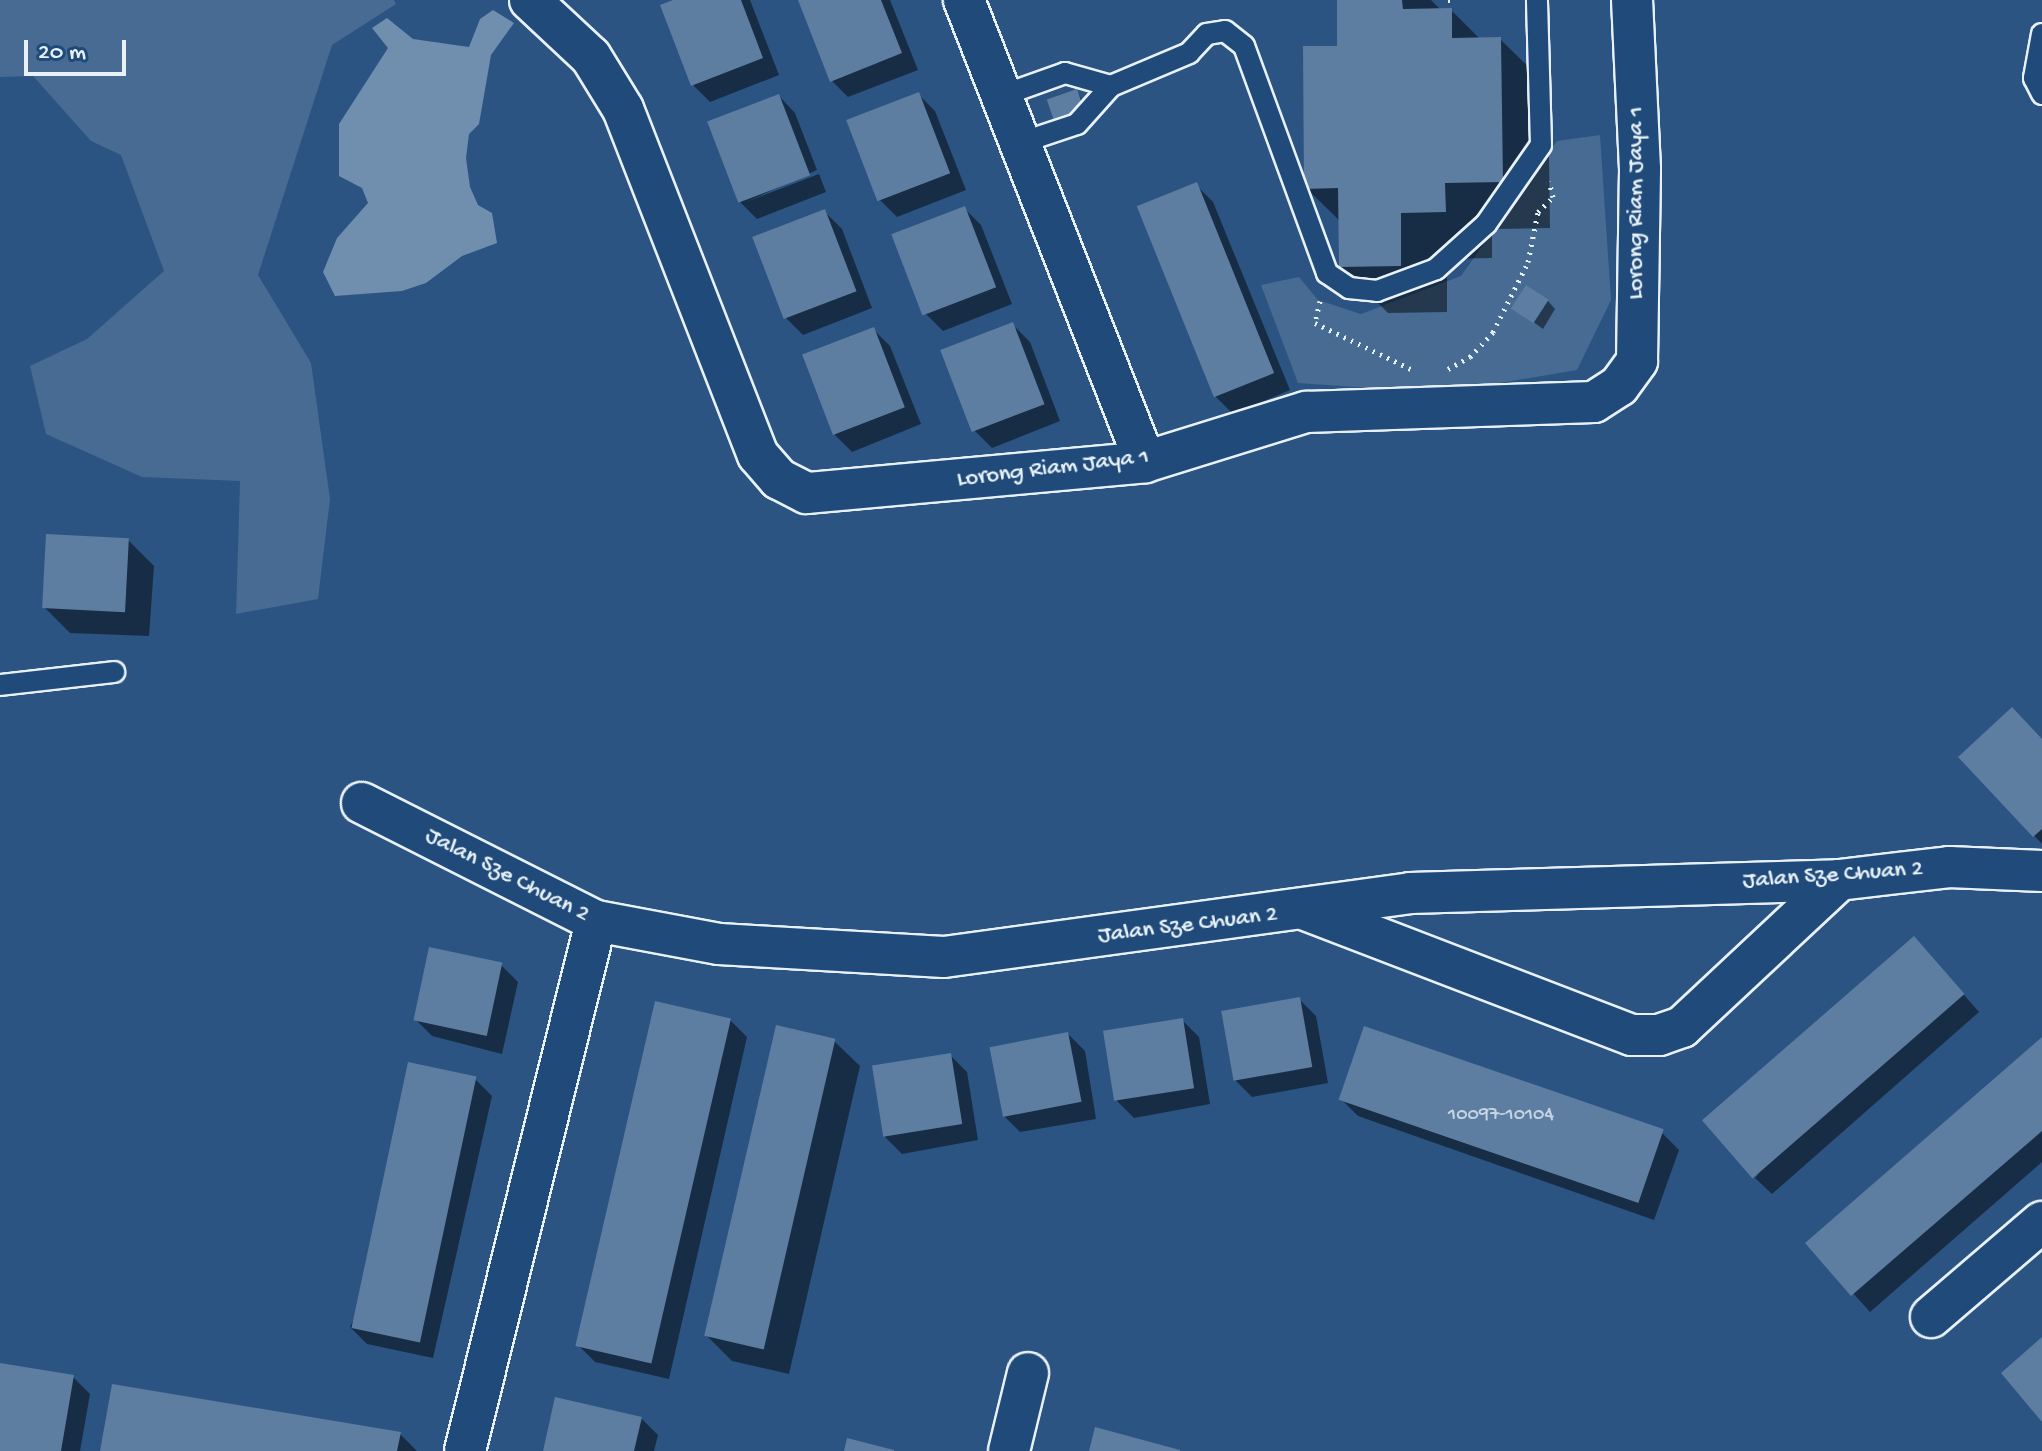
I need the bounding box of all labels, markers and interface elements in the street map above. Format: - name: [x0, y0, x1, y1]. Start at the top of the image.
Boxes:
- scale bar: [28, 24, 130, 74]
- text: 20 m: [38, 39, 86, 68]
- street label: Lorong Riam Jaya 1: [1623, 106, 1651, 300]
- street label: Lorong Riam Jaya 1: [955, 443, 1151, 495]
- street label: Jalan Sze Chuan 2: [420, 822, 594, 930]
- street label: Jalan Sze Chuan 2: [1742, 855, 1924, 897]
- street label: Jalan Sze Chuan 2: [1096, 901, 1280, 951]
- house number: 10097-10104: [1448, 1103, 1554, 1127]

